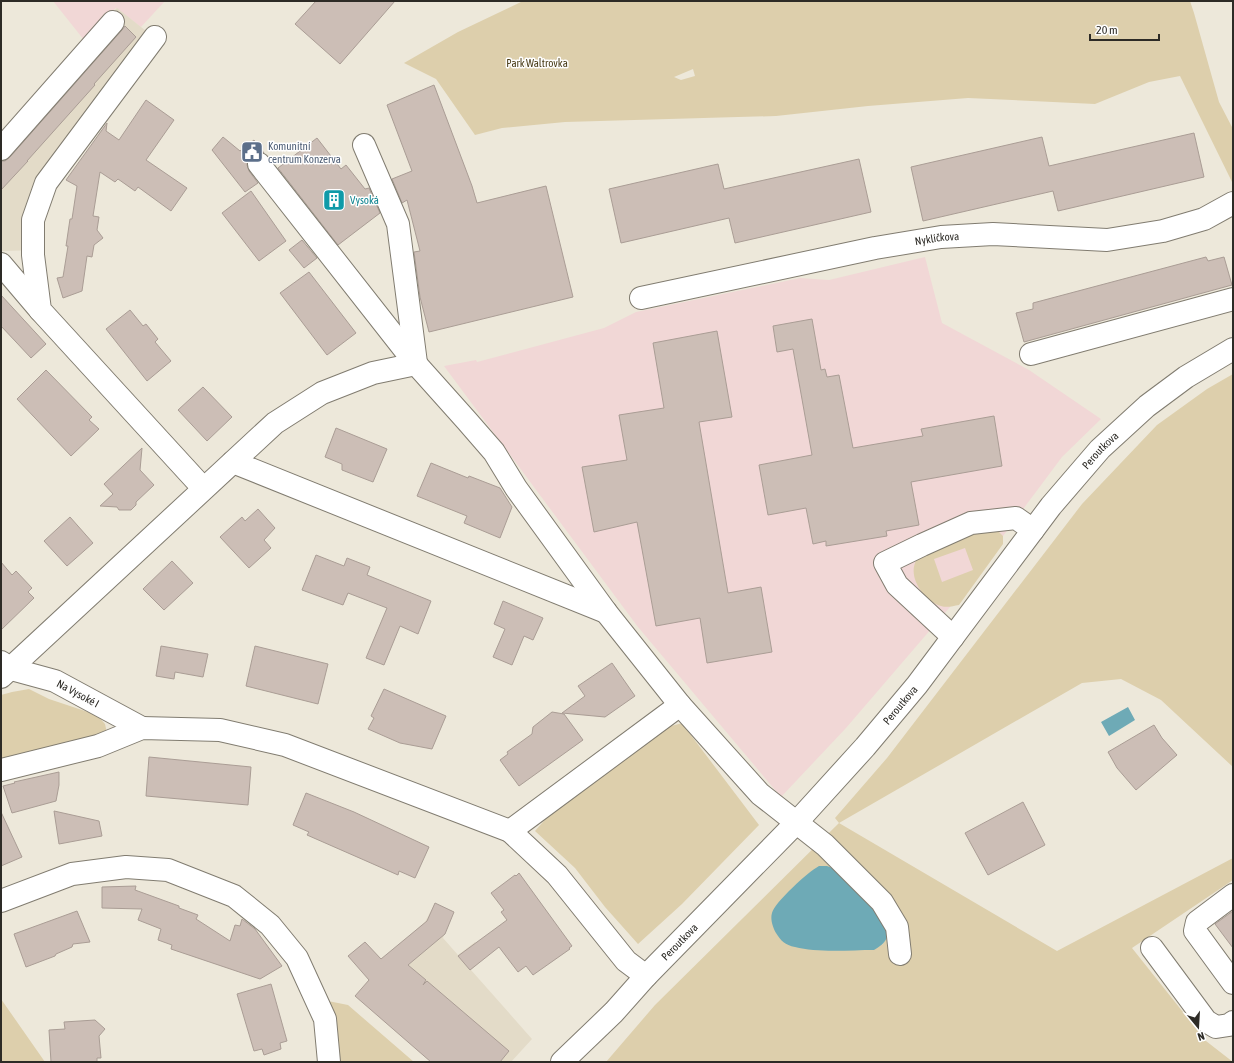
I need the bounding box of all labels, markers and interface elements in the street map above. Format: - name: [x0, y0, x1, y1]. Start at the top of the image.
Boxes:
- scale bar: [1090, 16, 1159, 42]
- text: 20 m: [1096, 23, 1118, 37]
- park label: Park Waltrovka: [506, 57, 568, 69]
- public building icon: Komunitní centrum Konzerva: [239, 139, 265, 165]
- place label: Komunitní centrum Konzerva: [268, 140, 341, 165]
- building icon: Vysoká: [321, 187, 347, 213]
- place label: Vysoká: [350, 194, 379, 206]
- street label: Nyklíčkova: [914, 230, 959, 247]
- street label: Peroutkova: [1080, 430, 1121, 471]
- street label: Na Vysoké I: [55, 677, 101, 710]
- street label: Peroutkova: [881, 683, 920, 727]
- street label: Peroutkova: [659, 921, 700, 963]
- north arrow: [1178, 1007, 1218, 1047]
- text: N: [1196, 1030, 1206, 1043]

